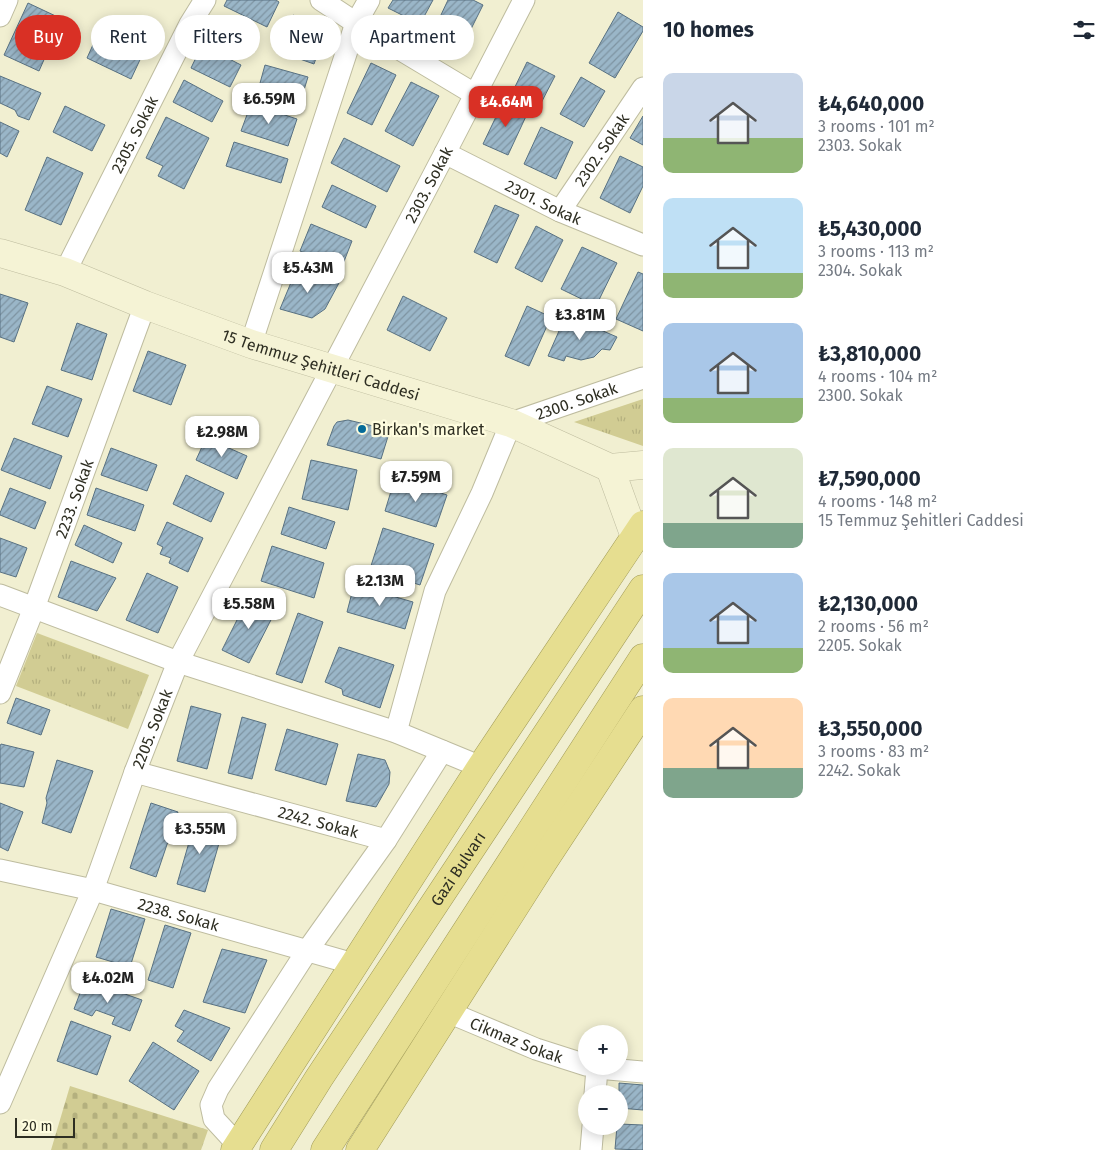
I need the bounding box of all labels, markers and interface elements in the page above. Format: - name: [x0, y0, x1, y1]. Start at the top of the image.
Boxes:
- chip: Buy: [15, 15, 81, 60]
- chip: Rent: [91, 15, 165, 60]
- chip: Filters: [175, 15, 260, 60]
- chip: New: [270, 15, 341, 60]
- chip: Apartment: [351, 15, 474, 60]
- icon: filters: [1070, 16, 1098, 44]
- text: 10 homes: [663, 17, 754, 43]
- pin: ₺6.59M: [228, 82, 310, 125]
- pin: ₺4.64M: [465, 86, 547, 128]
- text: ₺6.59M: [243, 89, 295, 108]
- text: ₺4,640,000: [818, 91, 924, 117]
- street label: 2305. Sokak: [107, 92, 162, 176]
- text: ₺4.64M: [480, 92, 532, 111]
- icon: home: [703, 93, 763, 153]
- street label: 2302. Sokak: [570, 109, 633, 190]
- text: 3 rooms · 101 m²: [818, 117, 935, 136]
- text: 2303. Sokak: [818, 136, 902, 155]
- street label: 2303. Sokak: [401, 142, 457, 226]
- street label: 2301. Sokak: [502, 176, 585, 229]
- text: ₺5,430,000: [818, 216, 922, 242]
- icon: home: [703, 218, 763, 278]
- text: 3 rooms · 113 m²: [818, 242, 934, 261]
- pin: ₺5.43M: [267, 252, 349, 294]
- text: ₺5.43M: [283, 258, 333, 277]
- text: 2304. Sokak: [818, 261, 902, 280]
- pin: ₺3.81M: [539, 298, 621, 341]
- text: ₺3.81M: [555, 305, 605, 324]
- street label: 15 Temmuz Şehitleri Caddesi: [219, 325, 422, 404]
- text: ₺3,810,000: [818, 341, 921, 367]
- icon: home: [703, 343, 763, 403]
- text: 4 rooms · 104 m²: [818, 367, 937, 386]
- street label: 2300. Sokak: [533, 378, 620, 423]
- text: 2300. Sokak: [818, 386, 903, 405]
- pin: ₺2.98M: [181, 416, 263, 458]
- place label: Birkan's market: [372, 420, 485, 439]
- text: ₺2.98M: [196, 422, 248, 441]
- marker: Birkan's market: [356, 423, 368, 435]
- street label: 2233. Sokak: [51, 456, 97, 541]
- pin: ₺7.59M: [375, 460, 457, 503]
- text: ₺7,590,000: [818, 466, 921, 492]
- text: ₺7.59M: [391, 467, 441, 486]
- icon: home: [703, 468, 763, 528]
- text: 4 rooms · 148 m²: [818, 492, 937, 511]
- text: 15 Temmuz Şehitleri Caddesi: [818, 511, 1024, 530]
- pin: ₺2.13M: [339, 564, 421, 607]
- text: ₺2.13M: [356, 571, 404, 590]
- pin: ₺5.58M: [208, 588, 290, 630]
- text: ₺2,130,000: [818, 591, 918, 617]
- icon: home: [703, 593, 763, 653]
- text: ₺5.58M: [223, 594, 275, 613]
- text: 2 rooms · 56 m²: [818, 617, 929, 636]
- text: 2205. Sokak: [818, 636, 902, 655]
- street label: 2205. Sokak: [128, 686, 176, 771]
- text: ₺3,550,000: [818, 716, 922, 742]
- icon: home: [703, 718, 763, 778]
- text: 3 rooms · 83 m²: [818, 742, 929, 761]
- text: 2242. Sokak: [818, 761, 901, 780]
- street label: 2242. Sokak: [276, 802, 362, 842]
- pin: ₺3.55M: [159, 812, 241, 855]
- text: ₺3.55M: [174, 819, 226, 838]
- street label: Gazi Bulvarı: [426, 828, 489, 909]
- street label: 2238. Sokak: [136, 894, 222, 935]
- pin: ₺4.02M: [67, 962, 149, 1004]
- text: ₺4.02M: [82, 968, 134, 987]
- street label: Cikmaz Sokak: [467, 1013, 566, 1067]
- map controls: [578, 1025, 628, 1135]
- button: +: [578, 1025, 628, 1075]
- button: −: [578, 1085, 628, 1135]
- scale bar: [15, 1115, 75, 1138]
- text: 20 m: [22, 1118, 52, 1135]

